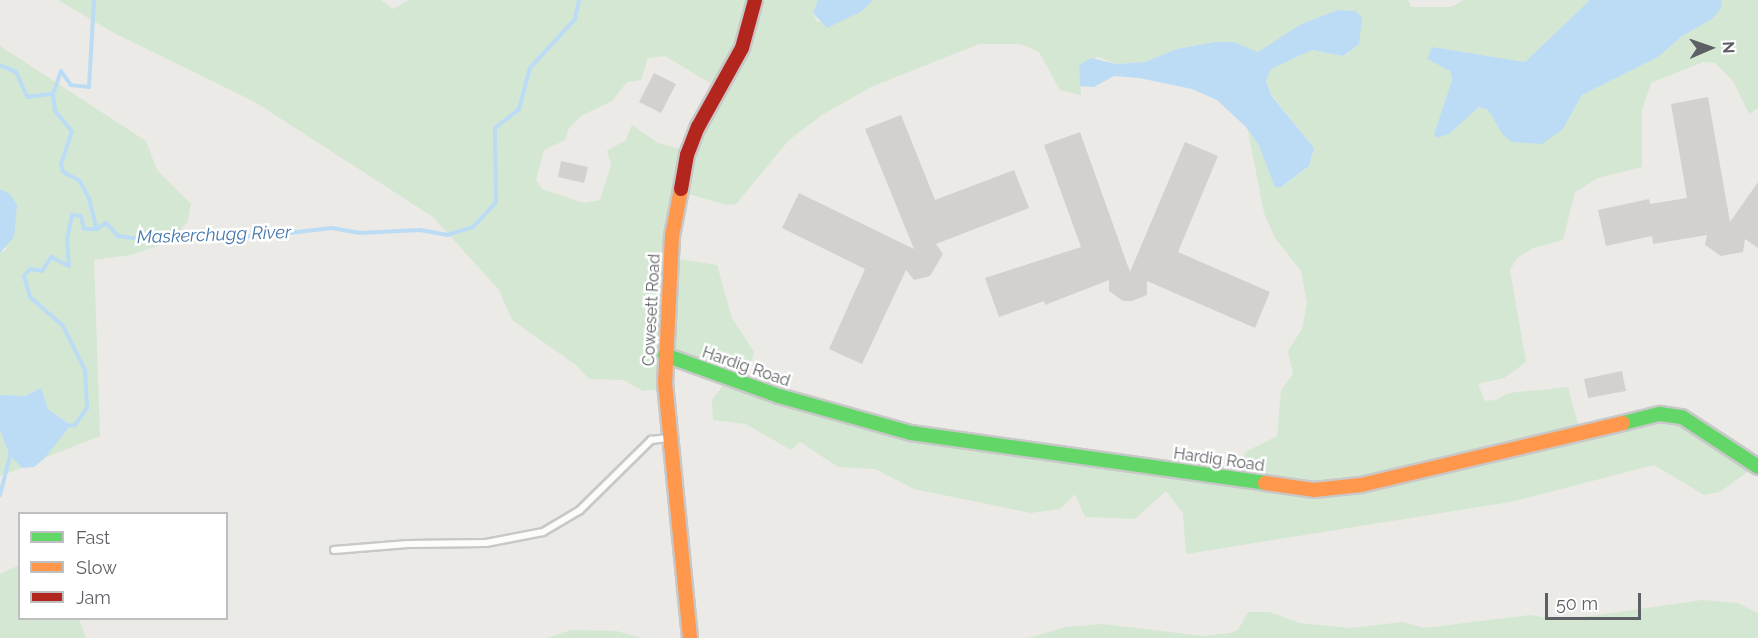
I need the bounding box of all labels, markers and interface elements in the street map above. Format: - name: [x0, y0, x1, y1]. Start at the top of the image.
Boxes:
- north arrow: [1680, 18, 1740, 78]
- text: N: [1719, 41, 1738, 54]
- water label: Maskerchugg River: [137, 222, 291, 248]
- street label: Cowesett Road: [639, 253, 665, 367]
- street label: Hardig Road: [700, 343, 792, 391]
- street label: Hardig Road: [1172, 444, 1266, 476]
- legend: [18, 512, 228, 620]
- text: Fast: [76, 527, 110, 548]
- text: Slow: [76, 557, 117, 578]
- scale bar: [1548, 581, 1644, 619]
- text: Jam: [76, 587, 111, 608]
- text: 50 m: [1556, 593, 1598, 614]

